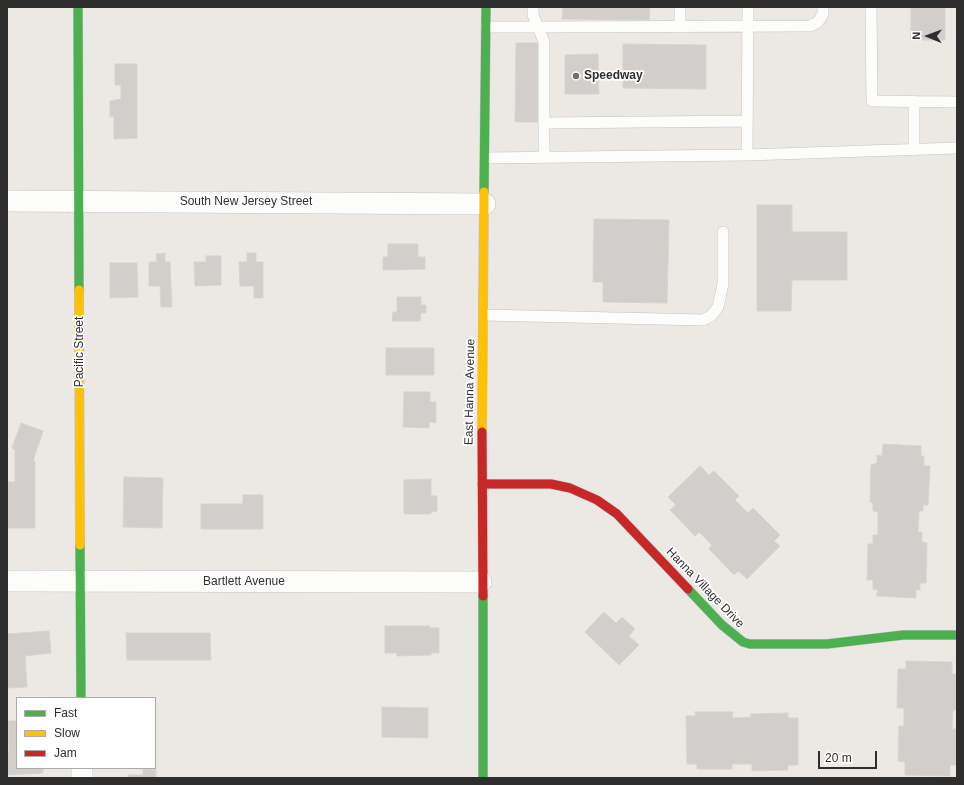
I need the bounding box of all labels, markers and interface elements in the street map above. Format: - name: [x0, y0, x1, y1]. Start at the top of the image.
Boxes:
- north arrow: [908, 16, 948, 56]
- text: N: [910, 32, 922, 40]
- place label: Speedway: [584, 69, 643, 83]
- marker: Speedway: [571, 71, 581, 81]
- street label: South New Jersey Street: [180, 195, 312, 209]
- street label: Pacific Street: [73, 317, 87, 387]
- street label: East Hanna Avenue: [462, 339, 478, 445]
- street label: Hanna Village Drive: [663, 545, 747, 631]
- street label: Bartlett Avenue: [203, 575, 285, 589]
- legend: [16, 697, 156, 769]
- text: Fast: [54, 706, 77, 720]
- text: Slow: [54, 726, 80, 740]
- scale bar: [820, 743, 879, 769]
- text: Jam: [54, 746, 77, 760]
- text: 20 m: [825, 751, 852, 765]

